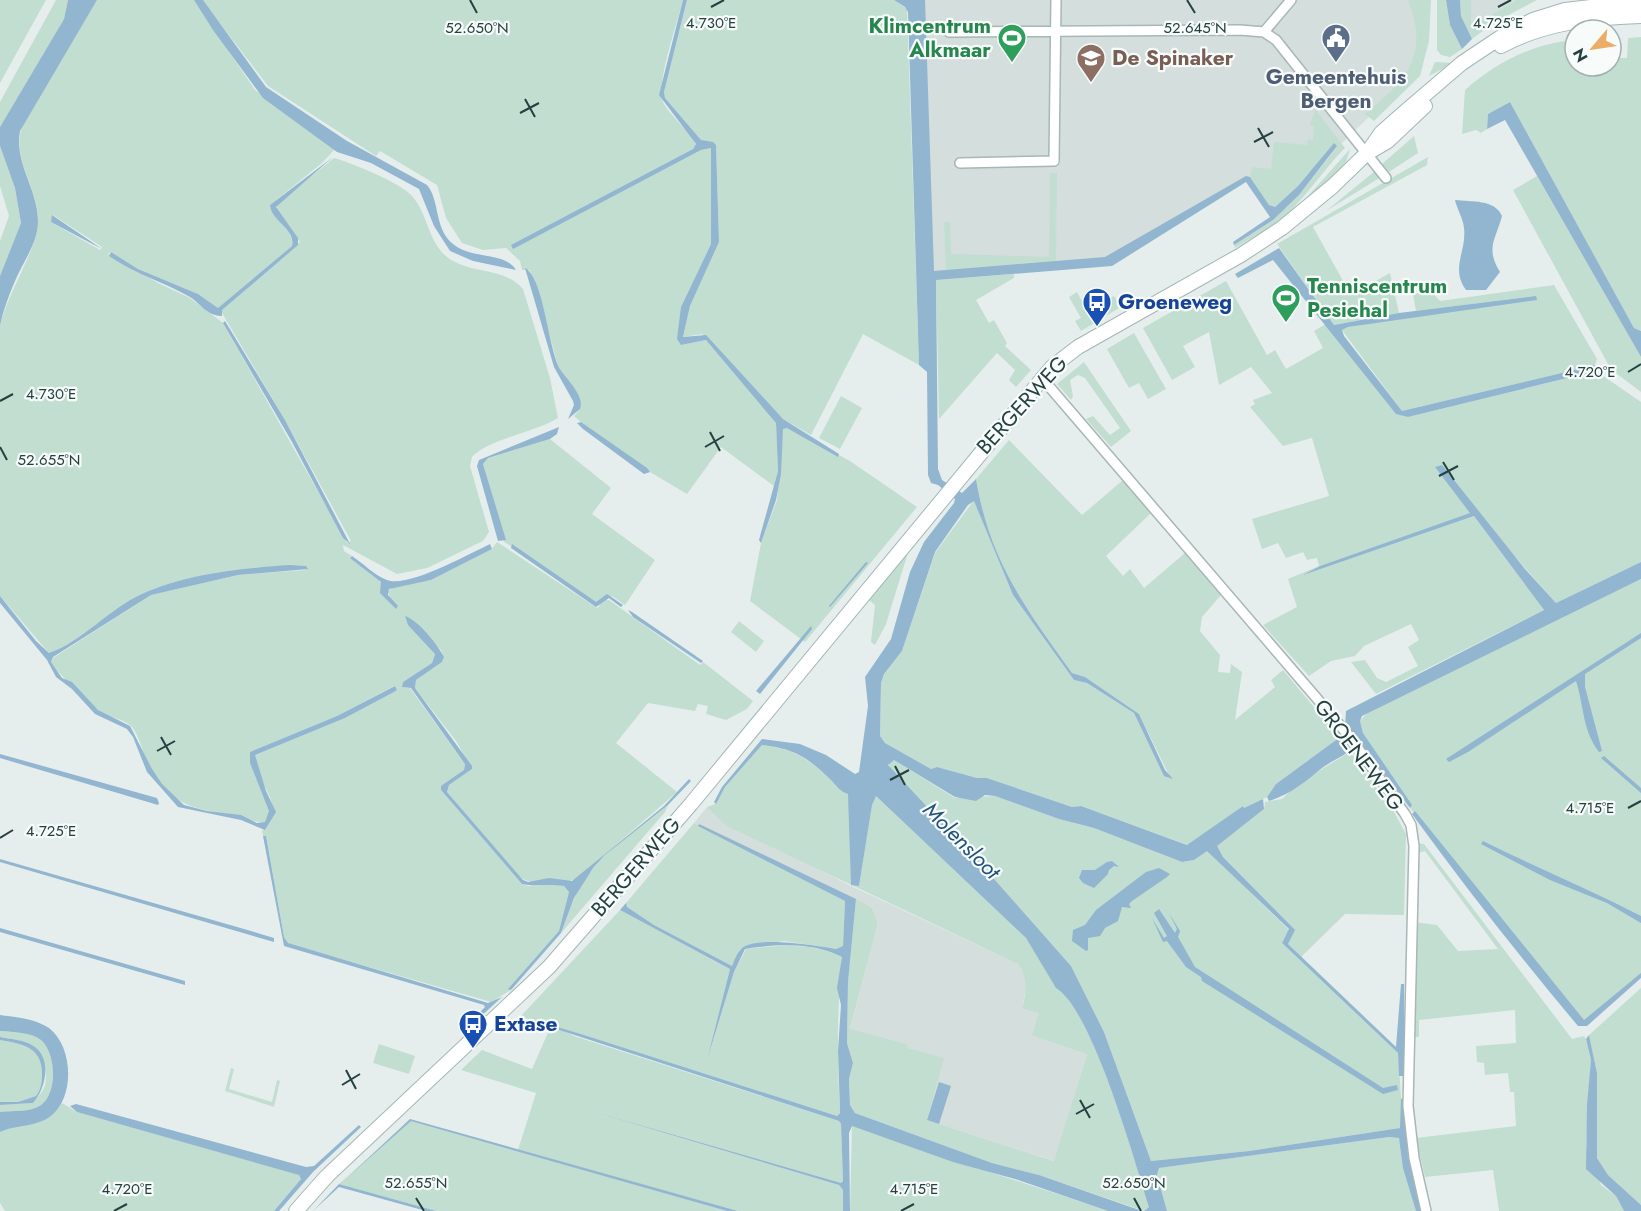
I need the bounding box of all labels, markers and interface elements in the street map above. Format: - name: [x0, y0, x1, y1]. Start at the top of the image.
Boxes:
- place label: Klimcentrum Alkmaar: [869, 11, 991, 65]
- text: 4.730°E: [686, 12, 736, 34]
- text: 4.725°E: [1473, 12, 1523, 34]
- text: 52.650°N: [445, 17, 509, 39]
- text: 52.645°N: [1163, 17, 1227, 39]
- north arrow: [1563, 18, 1623, 78]
- sports icon: Klimcentrum Alkmaar: [996, 22, 1028, 64]
- public building icon: Gemeentehuis Bergen: [1320, 22, 1352, 64]
- school or university icon: De Spinaker: [1075, 42, 1107, 84]
- place label: De Spinaker: [1112, 43, 1234, 73]
- text: N: [1567, 44, 1593, 66]
- place label: Gemeentehuis Bergen: [1266, 62, 1407, 116]
- place label: Tenniscentrum Pesiehal: [1307, 271, 1447, 325]
- sports icon: Tenniscentrum Pesiehal: [1270, 282, 1302, 324]
- bus stop icon: Groeneweg: [1081, 286, 1113, 328]
- place label: Groeneweg: [1118, 287, 1232, 317]
- street label: BERGERWEG: [970, 349, 1074, 461]
- text: 4.720°E: [1564, 361, 1616, 383]
- text: 4.730°E: [26, 383, 76, 405]
- text: 52.655°N: [18, 449, 80, 471]
- street label: GROENEWEG: [1307, 693, 1411, 817]
- water label: Molensloot: [916, 794, 1009, 887]
- text: 4.715°E: [1566, 797, 1614, 819]
- street label: BERGERWEG: [584, 811, 688, 923]
- text: 4.725°E: [26, 820, 76, 842]
- bus stop icon: Extase: [457, 1008, 489, 1050]
- place label: Extase: [494, 1009, 557, 1039]
- text: 52.655°N: [385, 1172, 447, 1194]
- text: 52.650°N: [1102, 1172, 1166, 1194]
- text: 4.720°E: [101, 1178, 153, 1200]
- text: 4.715°E: [890, 1178, 938, 1200]

